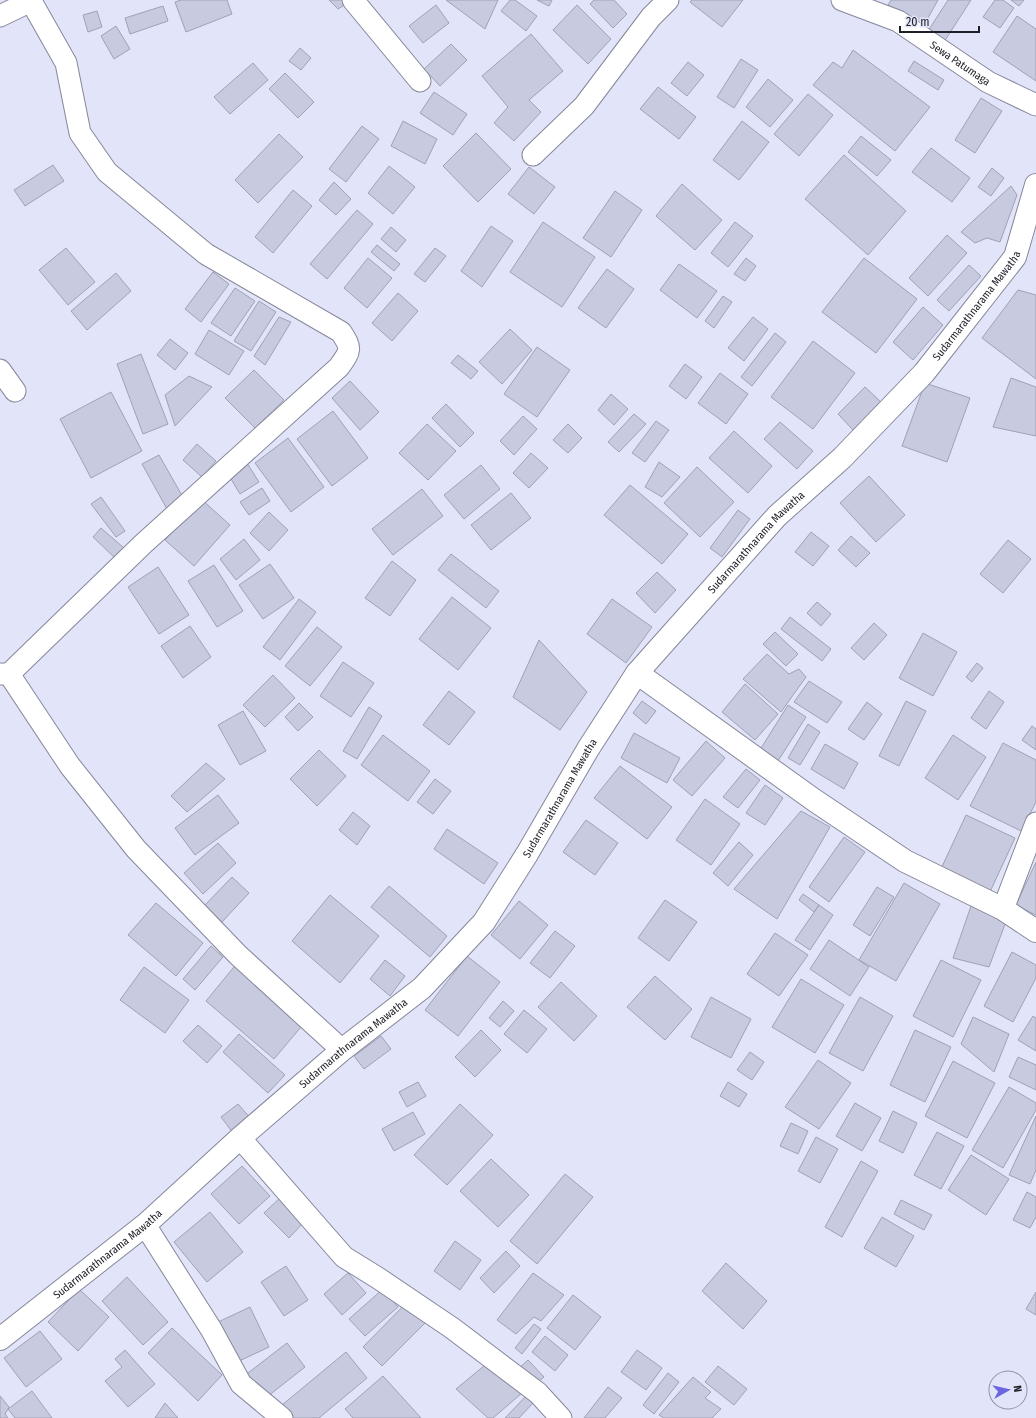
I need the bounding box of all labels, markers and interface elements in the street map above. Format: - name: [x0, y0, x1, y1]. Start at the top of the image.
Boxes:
- scale bar: [900, 8, 979, 34]
- text: 20 m: [906, 15, 930, 29]
- street label: Sewa Patumaga: [928, 38, 993, 88]
- street label: Sudarmarathnarama Mawatha: [930, 250, 1023, 363]
- street label: Sudarmarathnarama Mawatha: [705, 488, 807, 596]
- street label: Sudarmarathnarama Mawatha: [520, 736, 599, 860]
- street label: Sudarmarathnarama Mawatha: [296, 995, 410, 1091]
- street label: Sudarmarathnarama Mawatha: [50, 1206, 164, 1301]
- north arrow: [988, 1370, 1028, 1410]
- text: N: [1011, 1385, 1024, 1393]

